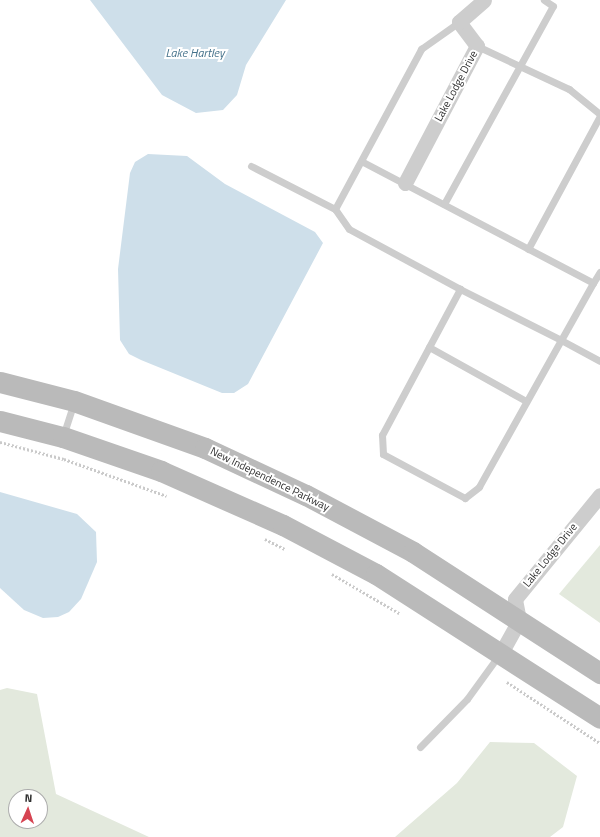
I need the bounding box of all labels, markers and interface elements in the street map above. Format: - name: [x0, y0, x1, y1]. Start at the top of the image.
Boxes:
- water label: Lake Hartley: [166, 46, 224, 60]
- street label: Lake Lodge Drive: [432, 48, 480, 124]
- street label: New Independence Parkway: [208, 444, 332, 514]
- street label: Lake Lodge Drive: [520, 520, 580, 590]
- north arrow: [8, 789, 48, 829]
- text: N: [24, 790, 33, 806]

